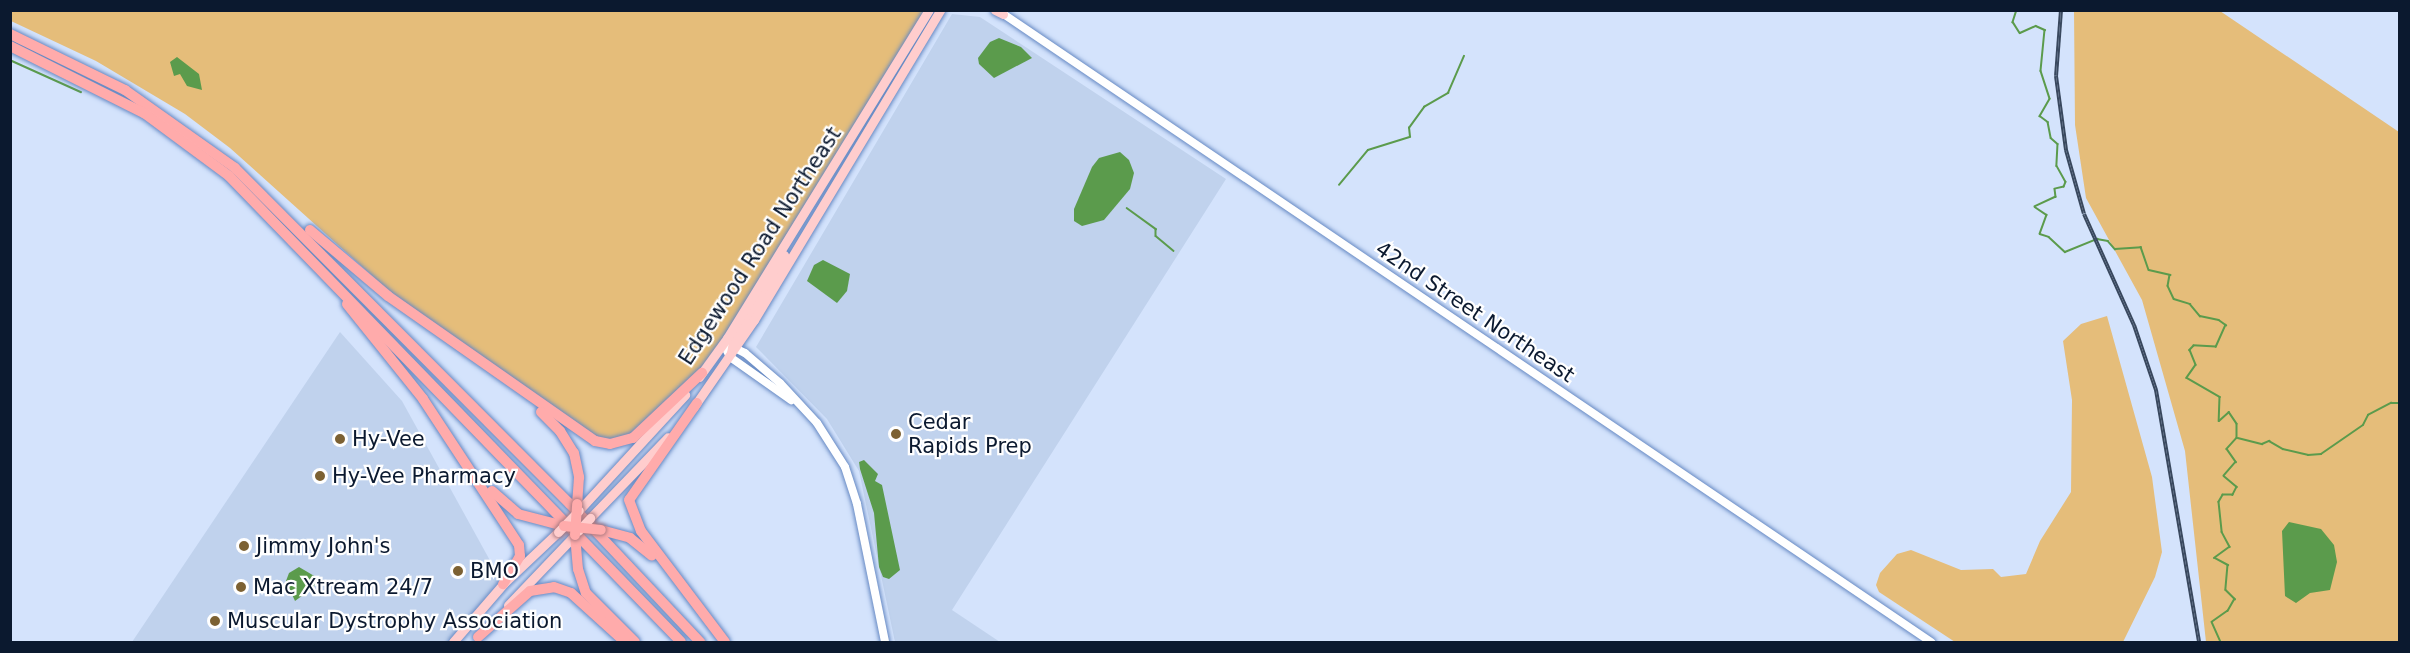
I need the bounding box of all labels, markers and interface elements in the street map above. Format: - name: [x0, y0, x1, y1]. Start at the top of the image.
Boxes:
- street label: Edgewood Road Northeast: [674, 122, 846, 370]
- street label: 42nd Street Northeast: [1371, 236, 1579, 388]
- place label: Cedar Rapids Prep: [908, 409, 1032, 459]
- place label: Hy-Vee: [352, 426, 425, 452]
- marker: Cedar Rapids Prep: [889, 427, 903, 441]
- marker: Hy-Vee: [333, 432, 347, 446]
- place label: Hy-Vee Pharmacy: [332, 463, 516, 489]
- marker: Hy-Vee Pharmacy: [313, 469, 327, 483]
- place label: Jimmy John's: [256, 533, 390, 559]
- marker: Jimmy John's: [237, 539, 251, 553]
- place label: BMO: [470, 558, 519, 584]
- marker: BMO: [451, 564, 465, 578]
- place label: Mac Xtream 24/7: [253, 574, 433, 600]
- marker: Mac Xtream 24/7: [234, 580, 248, 594]
- place label: Muscular Dystrophy Association: [227, 608, 562, 634]
- marker: Muscular Dystrophy Association: [208, 614, 222, 628]

